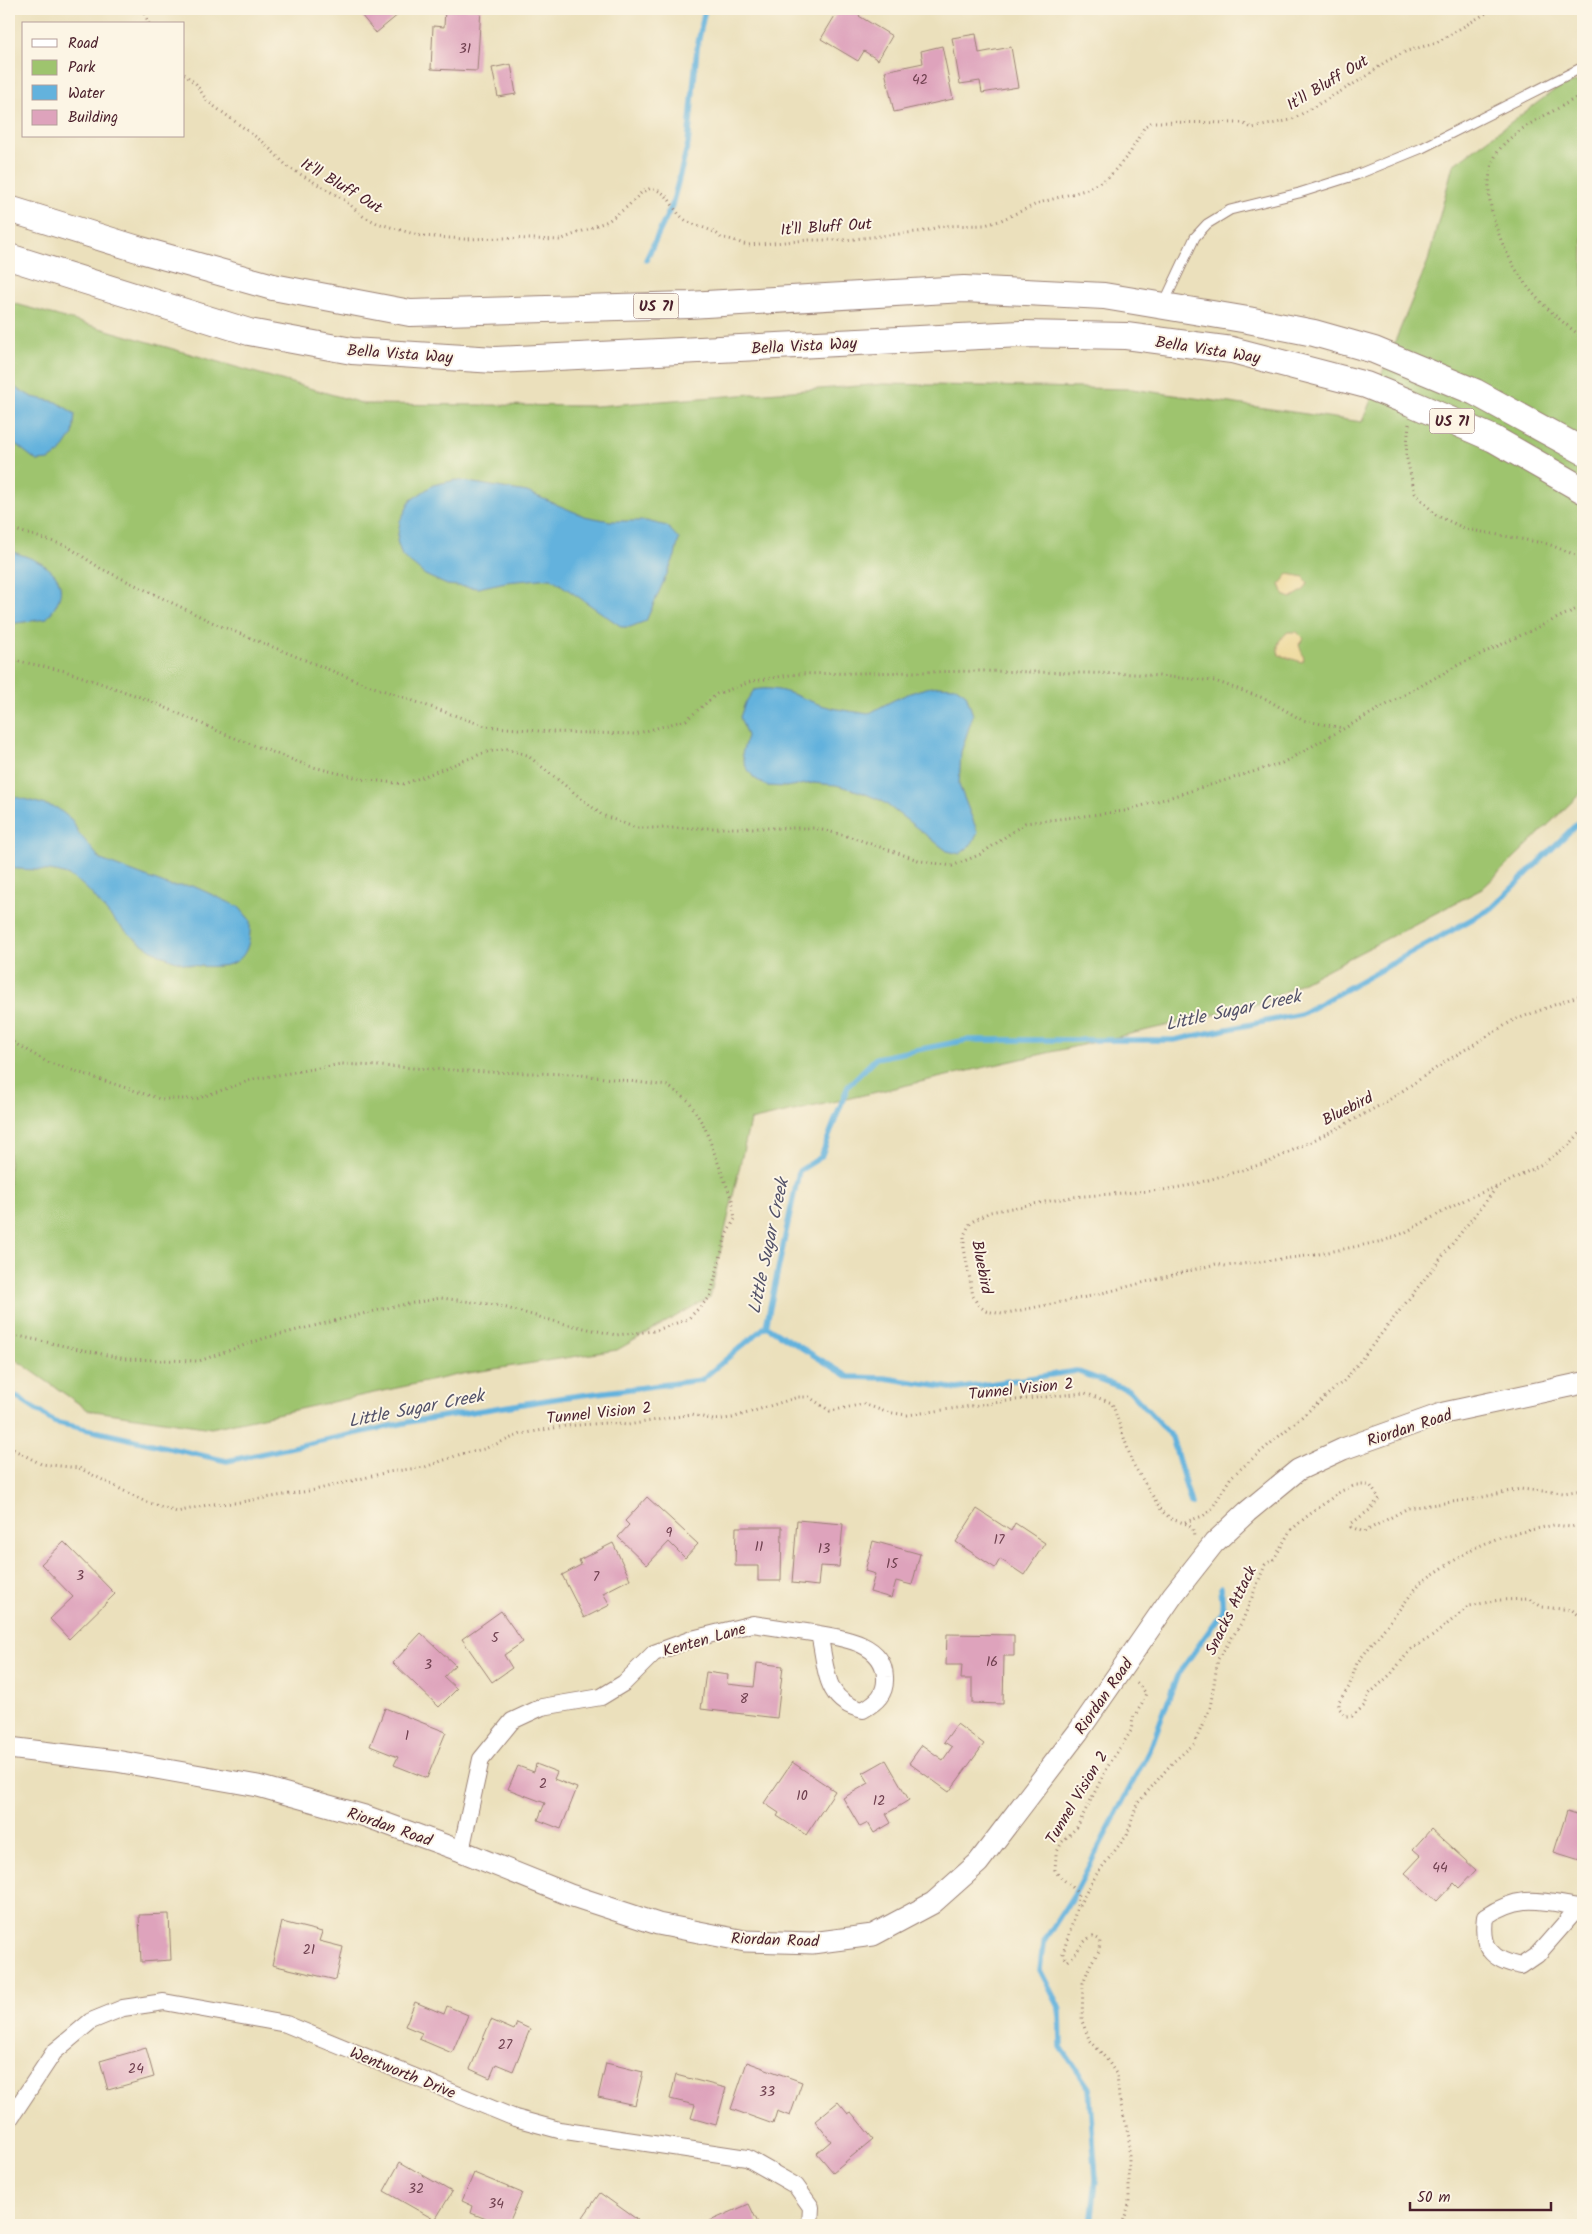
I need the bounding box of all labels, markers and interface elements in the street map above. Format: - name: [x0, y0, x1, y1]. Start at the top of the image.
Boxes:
- legend: [22, 22, 185, 138]
- text: Road: [68, 32, 99, 56]
- house number: 31: [459, 38, 471, 60]
- street label: It'll Bluff Out: [1282, 49, 1374, 118]
- text: Park: [68, 56, 96, 80]
- house number: 42: [912, 69, 928, 91]
- text: Water: [68, 82, 105, 106]
- text: Building: [68, 106, 118, 130]
- street label: It'll Bluff Out: [295, 152, 388, 221]
- street label: It'll Bluff Out: [780, 212, 874, 243]
- road number: US 71: [634, 294, 678, 318]
- street label: Bella Vista Way: [1154, 330, 1263, 371]
- street label: Bella Vista Way: [751, 331, 858, 362]
- street label: Bella Vista Way: [346, 338, 454, 371]
- road number: US 71: [1430, 408, 1474, 434]
- water label: Little Sugar Creek: [1163, 982, 1306, 1040]
- street label: Bluebird: [1318, 1085, 1379, 1133]
- water label: Little Sugar Creek: [741, 1174, 798, 1317]
- street label: Bluebird: [964, 1238, 999, 1297]
- street label: Tunnel Vision 2: [967, 1372, 1075, 1407]
- water label: Little Sugar Creek: [346, 1382, 489, 1437]
- street label: Tunnel Vision 2: [545, 1396, 653, 1431]
- street label: Riordan Road: [1364, 1403, 1456, 1454]
- house number: 9: [666, 1522, 673, 1544]
- house number: 17: [994, 1529, 1005, 1551]
- house number: 11: [755, 1536, 763, 1558]
- house number: 13: [818, 1538, 830, 1560]
- house number: 15: [886, 1553, 899, 1575]
- street label: Snacks Attack: [1199, 1561, 1264, 1660]
- house number: 3: [76, 1565, 84, 1587]
- house number: 7: [593, 1566, 600, 1588]
- street label: Kenten Lane: [660, 1617, 749, 1664]
- house number: 5: [491, 1627, 500, 1649]
- house number: 16: [986, 1651, 998, 1673]
- street label: Riordan Road: [1069, 1653, 1140, 1740]
- house number: 3: [424, 1654, 432, 1676]
- house number: 8: [740, 1688, 749, 1710]
- house number: 1: [405, 1725, 409, 1747]
- street label: Tunnel Vision 2: [1039, 1746, 1115, 1849]
- house number: 2: [539, 1773, 547, 1795]
- house number: 10: [796, 1785, 808, 1807]
- house number: 12: [873, 1790, 885, 1812]
- street label: Riordan Road: [344, 1801, 436, 1854]
- house number: 44: [1432, 1857, 1448, 1879]
- street label: Riordan Road: [730, 1926, 820, 1955]
- house number: 21: [303, 1939, 315, 1961]
- house number: 27: [498, 2034, 513, 2056]
- street label: Wentworth Drive: [346, 2041, 459, 2106]
- house number: 24: [128, 2058, 144, 2080]
- house number: 33: [759, 2081, 775, 2103]
- house number: 32: [408, 2178, 424, 2200]
- scale bar: [1410, 2179, 1551, 2211]
- text: 50 m: [1417, 2186, 1451, 2210]
- house number: 34: [488, 2193, 504, 2215]

